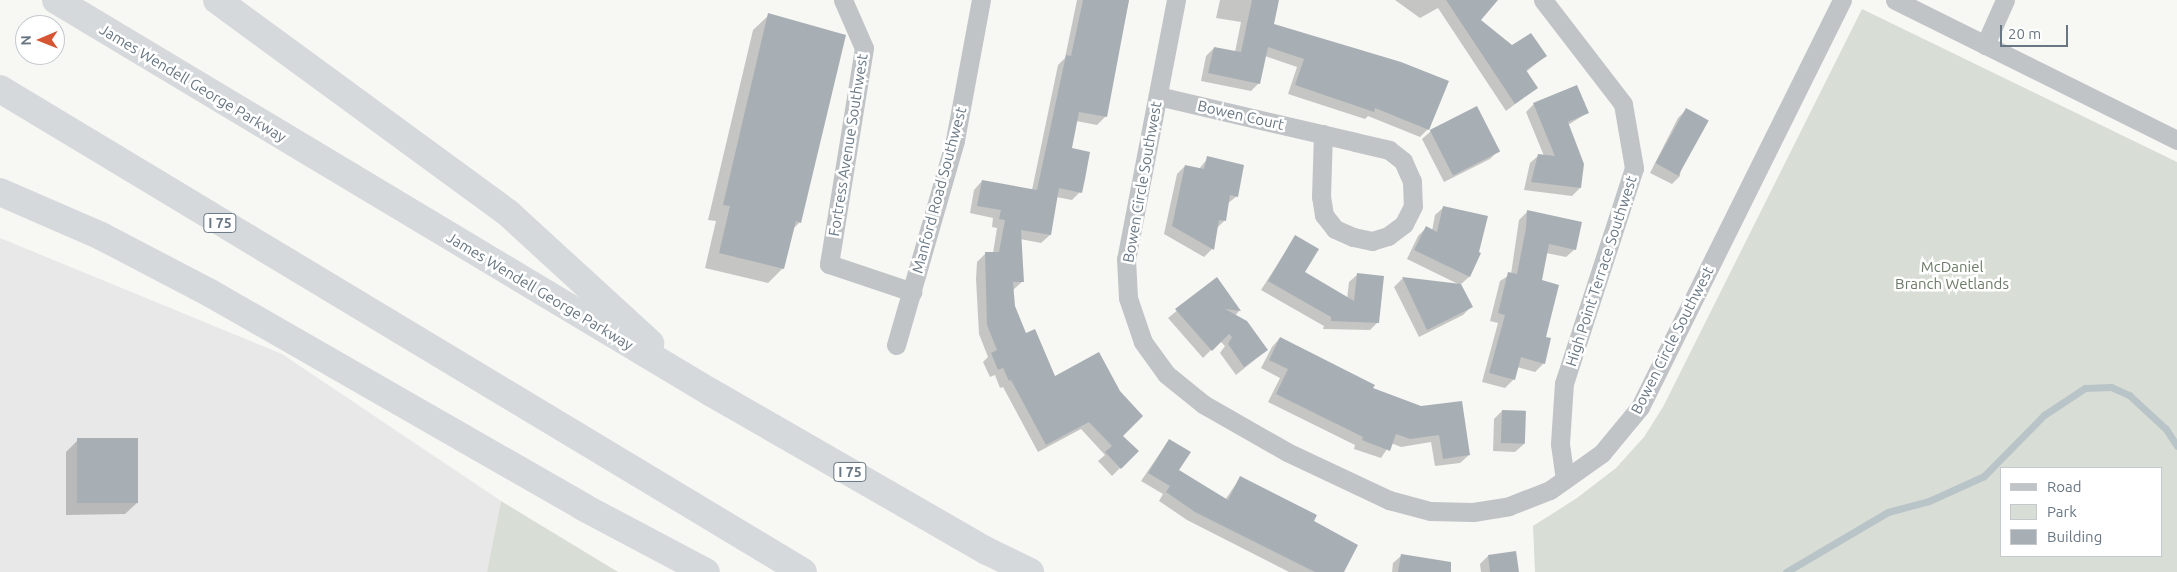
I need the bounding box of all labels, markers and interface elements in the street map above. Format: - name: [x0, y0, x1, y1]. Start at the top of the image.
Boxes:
- north arrow: [15, 15, 65, 65]
- scale bar: [2002, 15, 2070, 47]
- street label: James Wendell George Parkway: [96, 20, 290, 146]
- text: 20 m: [2008, 25, 2041, 42]
- text: N: [18, 35, 34, 46]
- street label: Fortress Avenue Southwest: [825, 52, 871, 238]
- street label: Bowen Court: [1196, 96, 1286, 134]
- street label: Bowen Circle Southwest: [1119, 100, 1165, 264]
- street label: Manford Road Southwest: [908, 105, 970, 275]
- street label: High Point Terrace Southwest: [1562, 173, 1640, 369]
- road number: I 75: [202, 212, 238, 234]
- street label: James Wendell George Parkway: [443, 228, 637, 354]
- park label: McDaniel Branch Wetlands: [1895, 257, 2009, 292]
- street label: Bowen Circle Southwest: [1627, 263, 1717, 417]
- road number: I 75: [832, 461, 868, 484]
- legend: [2000, 467, 2162, 557]
- text: Road: [2047, 478, 2082, 495]
- text: Park: [2047, 503, 2077, 520]
- text: Building: [2047, 528, 2102, 545]

